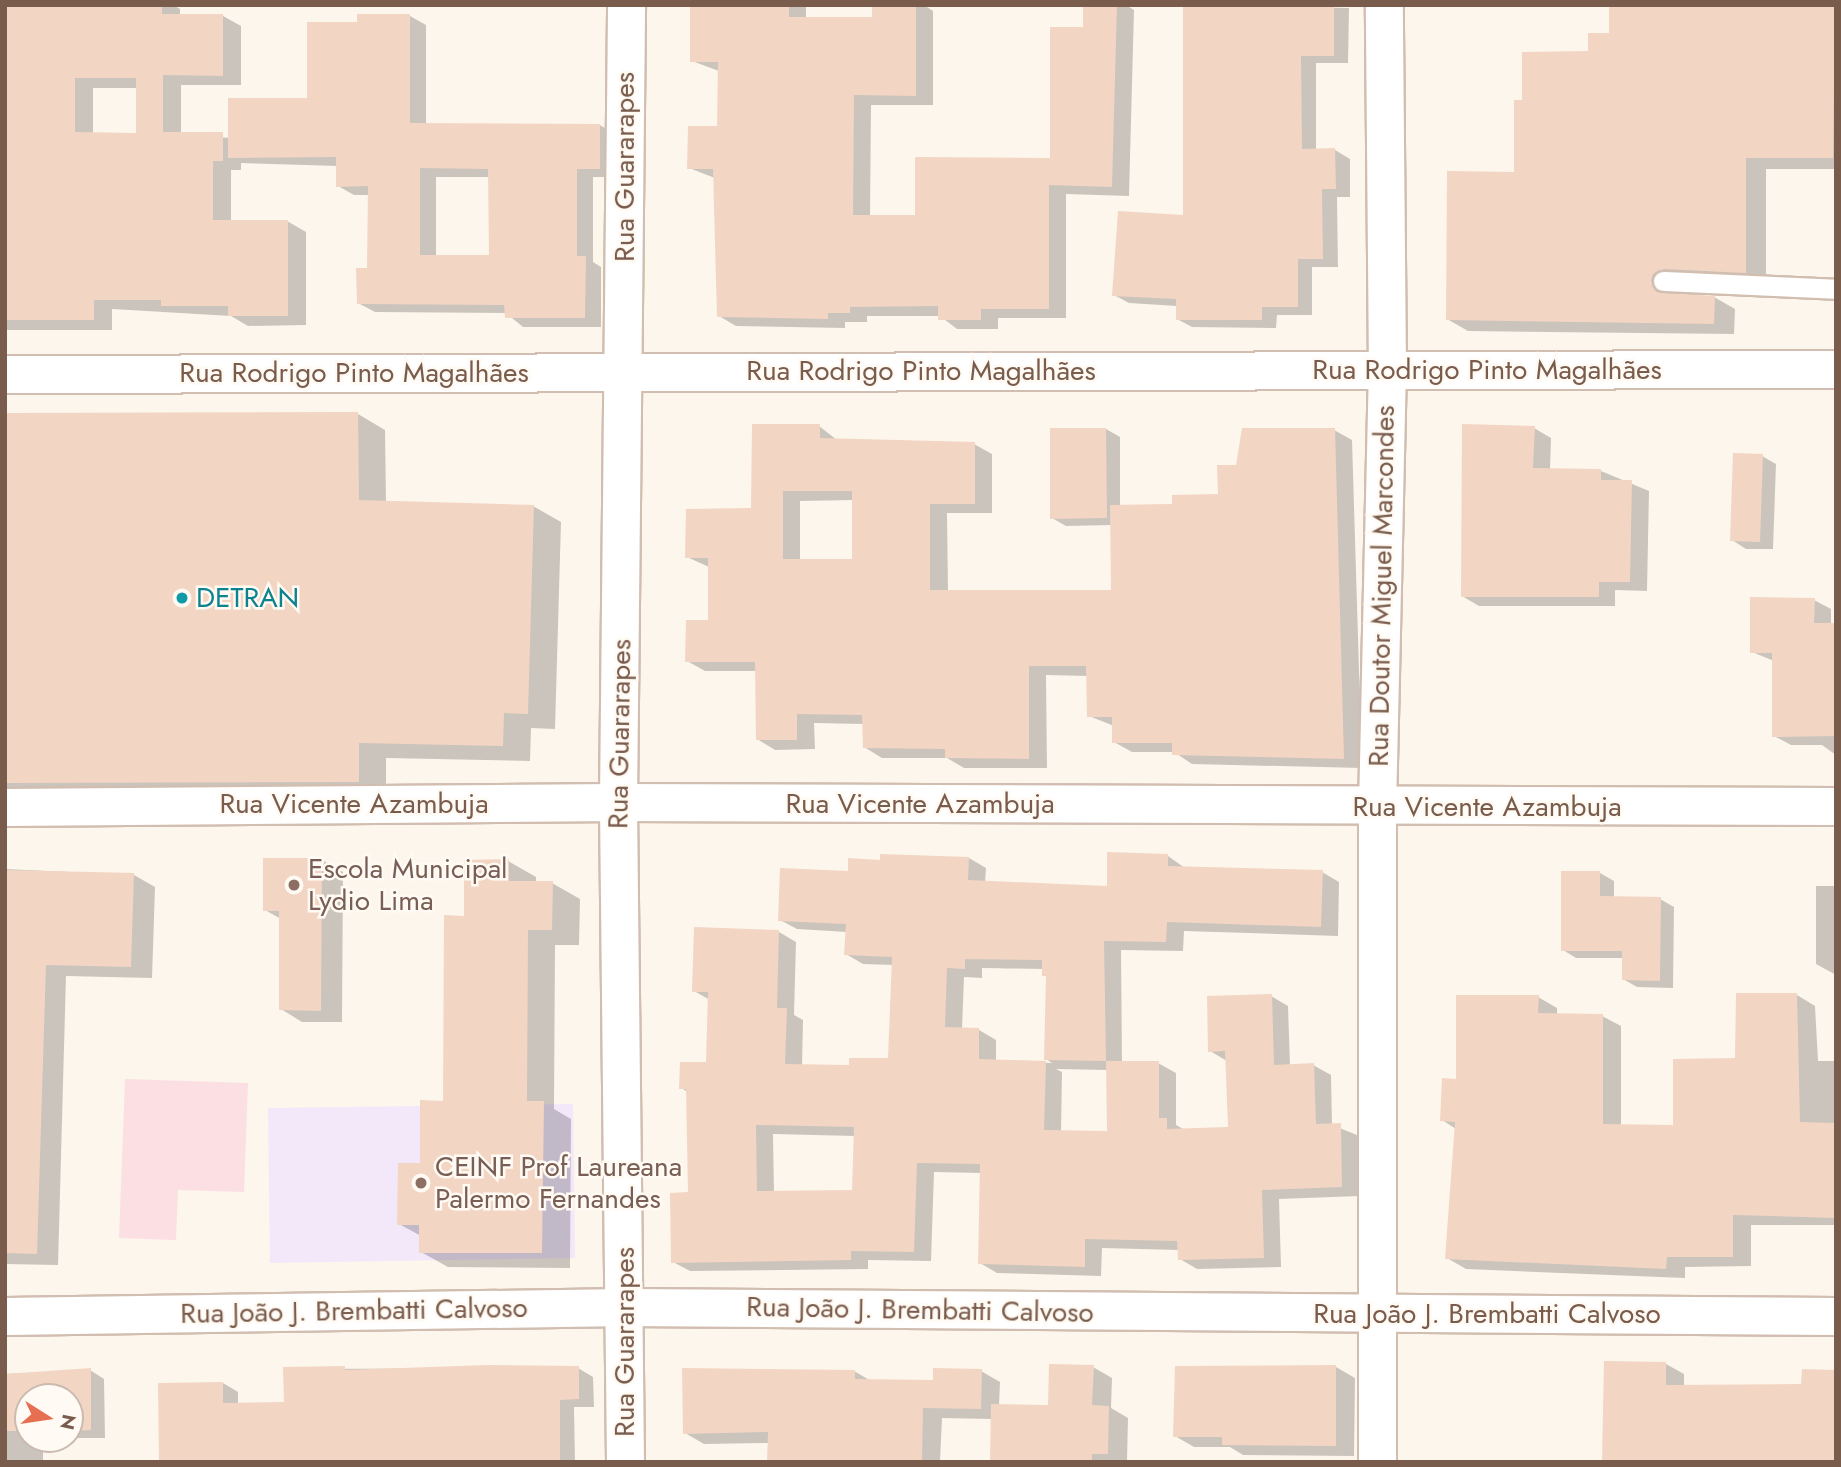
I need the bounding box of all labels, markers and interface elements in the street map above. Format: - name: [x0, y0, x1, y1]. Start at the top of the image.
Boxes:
- street label: Rua Guararapes: [608, 72, 642, 262]
- street label: Rua Rodrigo Pinto Magalhães: [1312, 353, 1662, 387]
- street label: Rua Rodrigo Pinto Magalhães: [746, 354, 1096, 388]
- street label: Rua Rodrigo Pinto Magalhães: [179, 356, 529, 390]
- street label: Rua Doutor Miguel Marcondes: [1362, 405, 1402, 767]
- place label: DETRAN: [196, 581, 299, 615]
- marker: DETRAN: [174, 590, 190, 606]
- street label: Rua Guararapes: [602, 639, 638, 829]
- street label: Rua Vicente Azambuja: [219, 787, 489, 821]
- street label: Rua Vicente Azambuja: [785, 787, 1055, 821]
- street label: Rua Vicente Azambuja: [1352, 790, 1622, 824]
- place label: Escola Municipal Lydio Lima: [308, 852, 508, 918]
- marker: Escola Municipal Lydio Lima: [286, 877, 302, 893]
- place label: CEINF Prof Laureana Palermo Fernandes: [435, 1150, 682, 1216]
- marker: CEINF Prof Laureana Palermo Fernandes: [413, 1175, 429, 1191]
- street label: Rua Guararapes: [608, 1247, 642, 1437]
- street label: Rua João J. Brembatti Calvoso: [746, 1290, 1094, 1330]
- street label: Rua João J. Brembatti Calvoso: [180, 1291, 528, 1331]
- street label: Rua João J. Brembatti Calvoso: [1313, 1297, 1661, 1331]
- north arrow: [14, 1383, 84, 1453]
- text: N: [53, 1412, 83, 1432]

